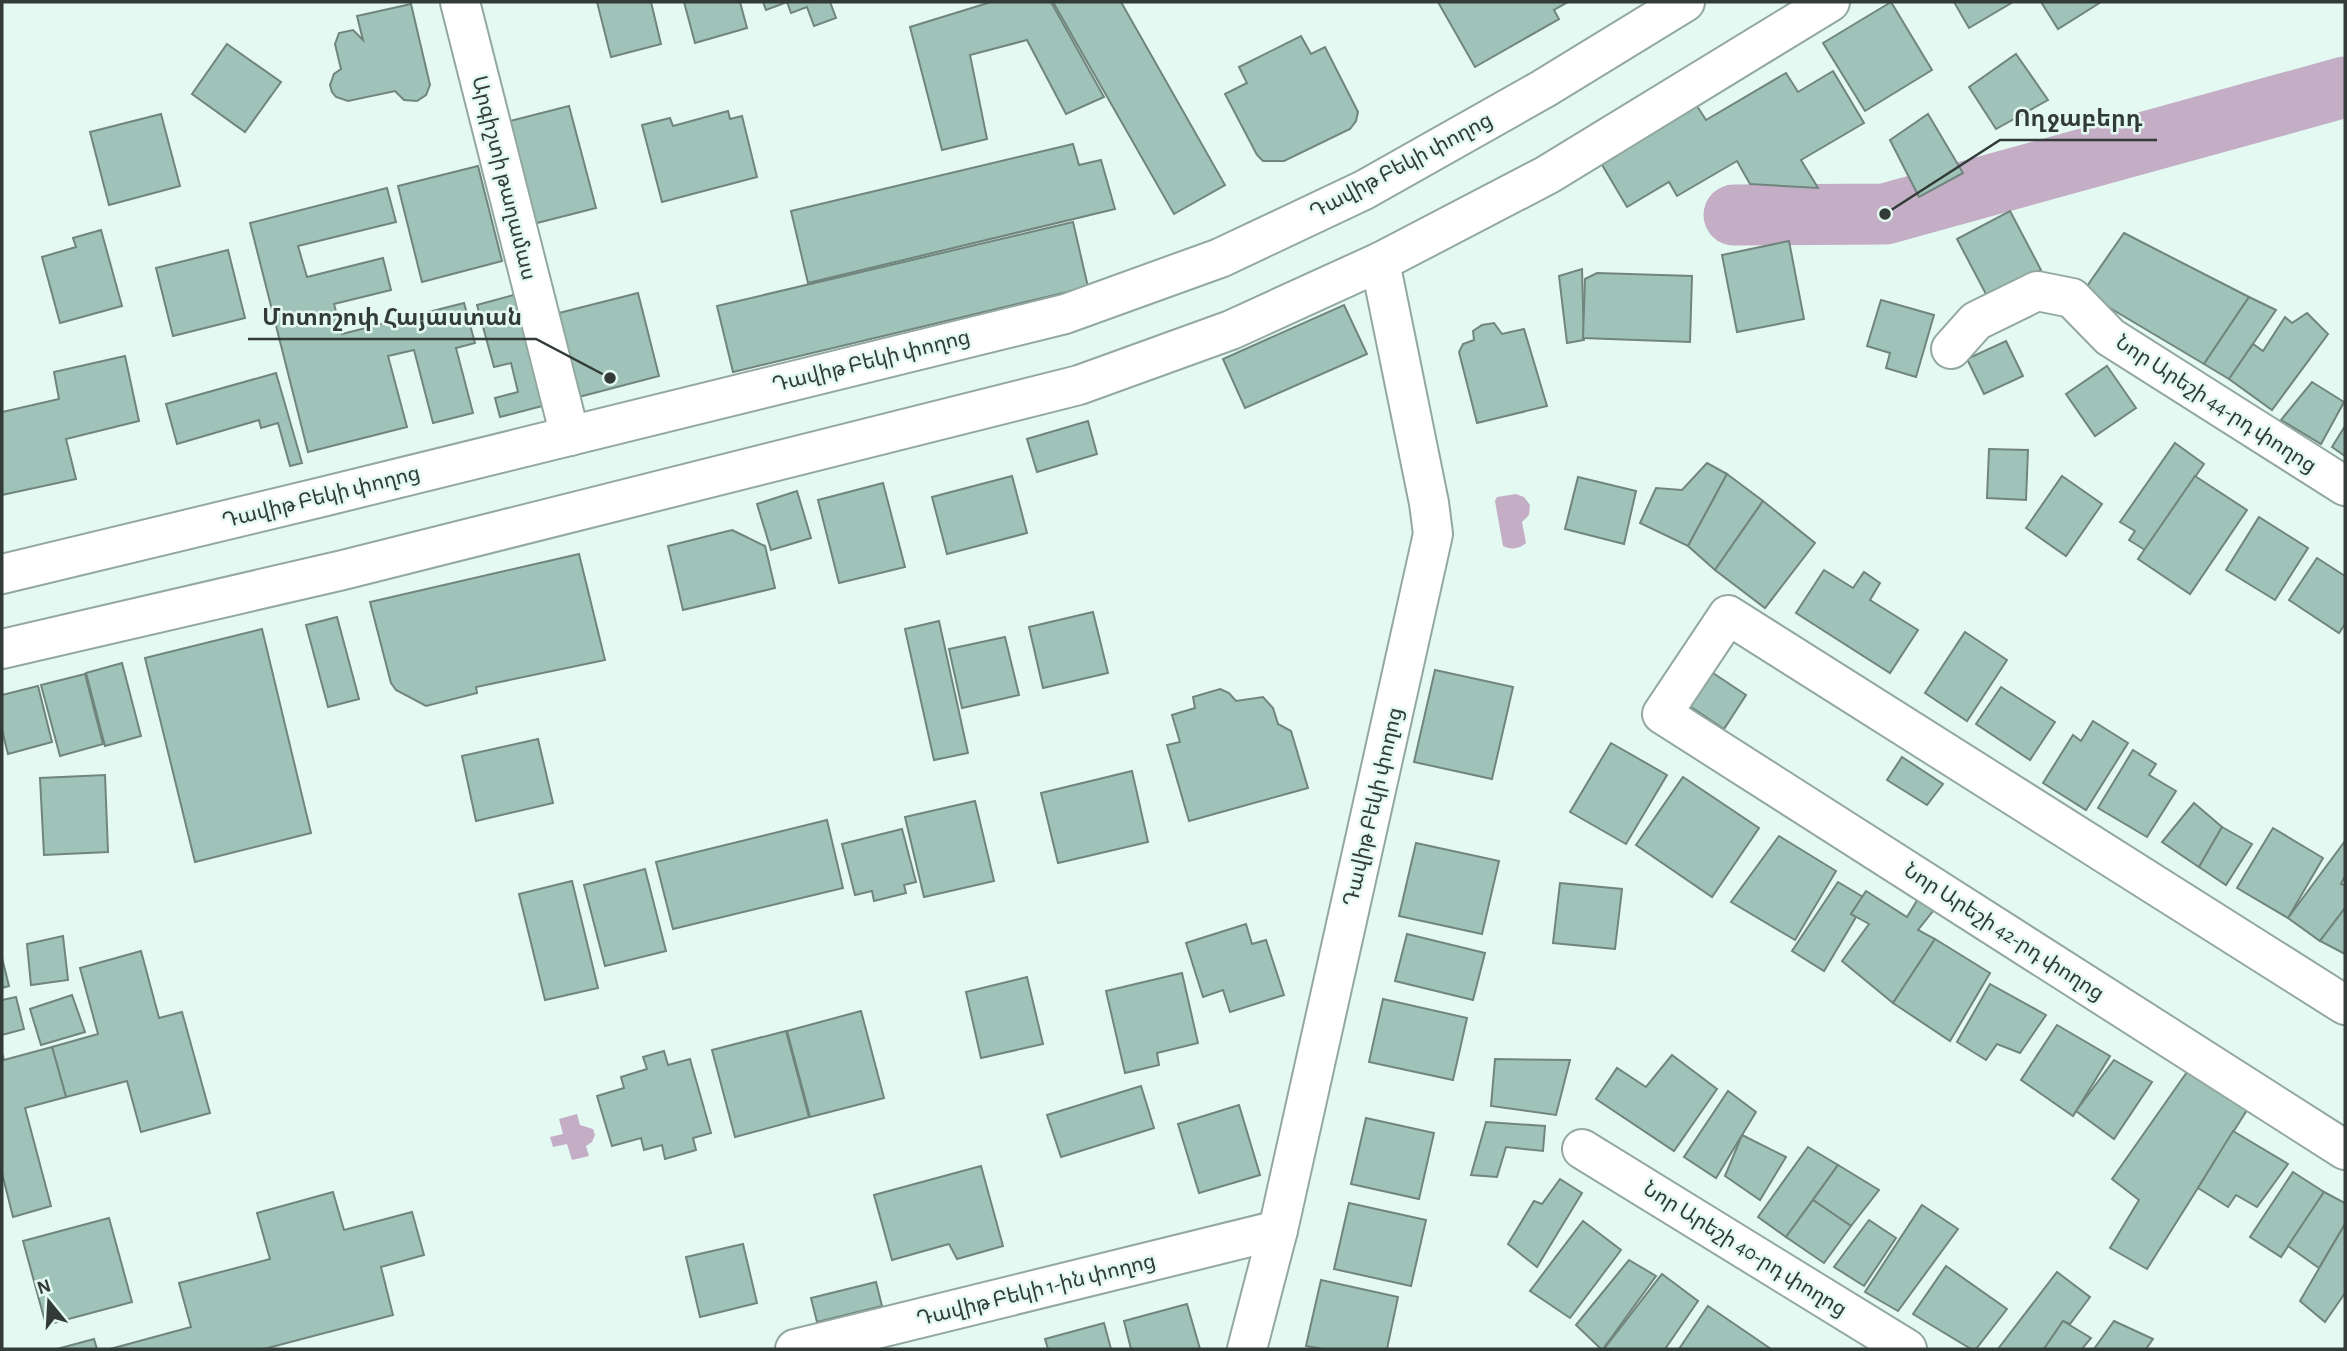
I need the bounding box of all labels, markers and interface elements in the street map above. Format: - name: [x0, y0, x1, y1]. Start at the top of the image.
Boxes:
- street label: Արգիշտի թաղամաս: [467, 74, 540, 283]
- callout: Ողջաբերդ: [2000, 96, 2157, 140]
- text: Ողջաբերդ: [2014, 108, 2143, 132]
- street label: Դավիթ Բեկի փողոց: [1306, 109, 1496, 224]
- callout: Մոտոշոփ Հայաստան: [248, 295, 536, 339]
- text: Մոտոշոփ Հայաստան: [262, 306, 522, 331]
- street label: Դավիթ Բեկի փողոց: [770, 326, 972, 397]
- street label: Նոր Արեշի 44-րդ փողոց: [2111, 331, 2320, 477]
- street label: Դավիթ Բեկի փողոց: [220, 462, 422, 533]
- street label: Դավիթ Բեկի փողոց: [1340, 706, 1407, 909]
- street label: Նոր Արեշի 42-րդ փողոց: [1900, 860, 2108, 1005]
- street label: Նոր Արեշի 40-րդ փողոց: [1639, 1178, 1850, 1321]
- street label: Դավիթ Բեկի 1-ին փողոց: [914, 1250, 1158, 1331]
- north arrow: [14, 1267, 84, 1337]
- text: N: [35, 1276, 53, 1298]

